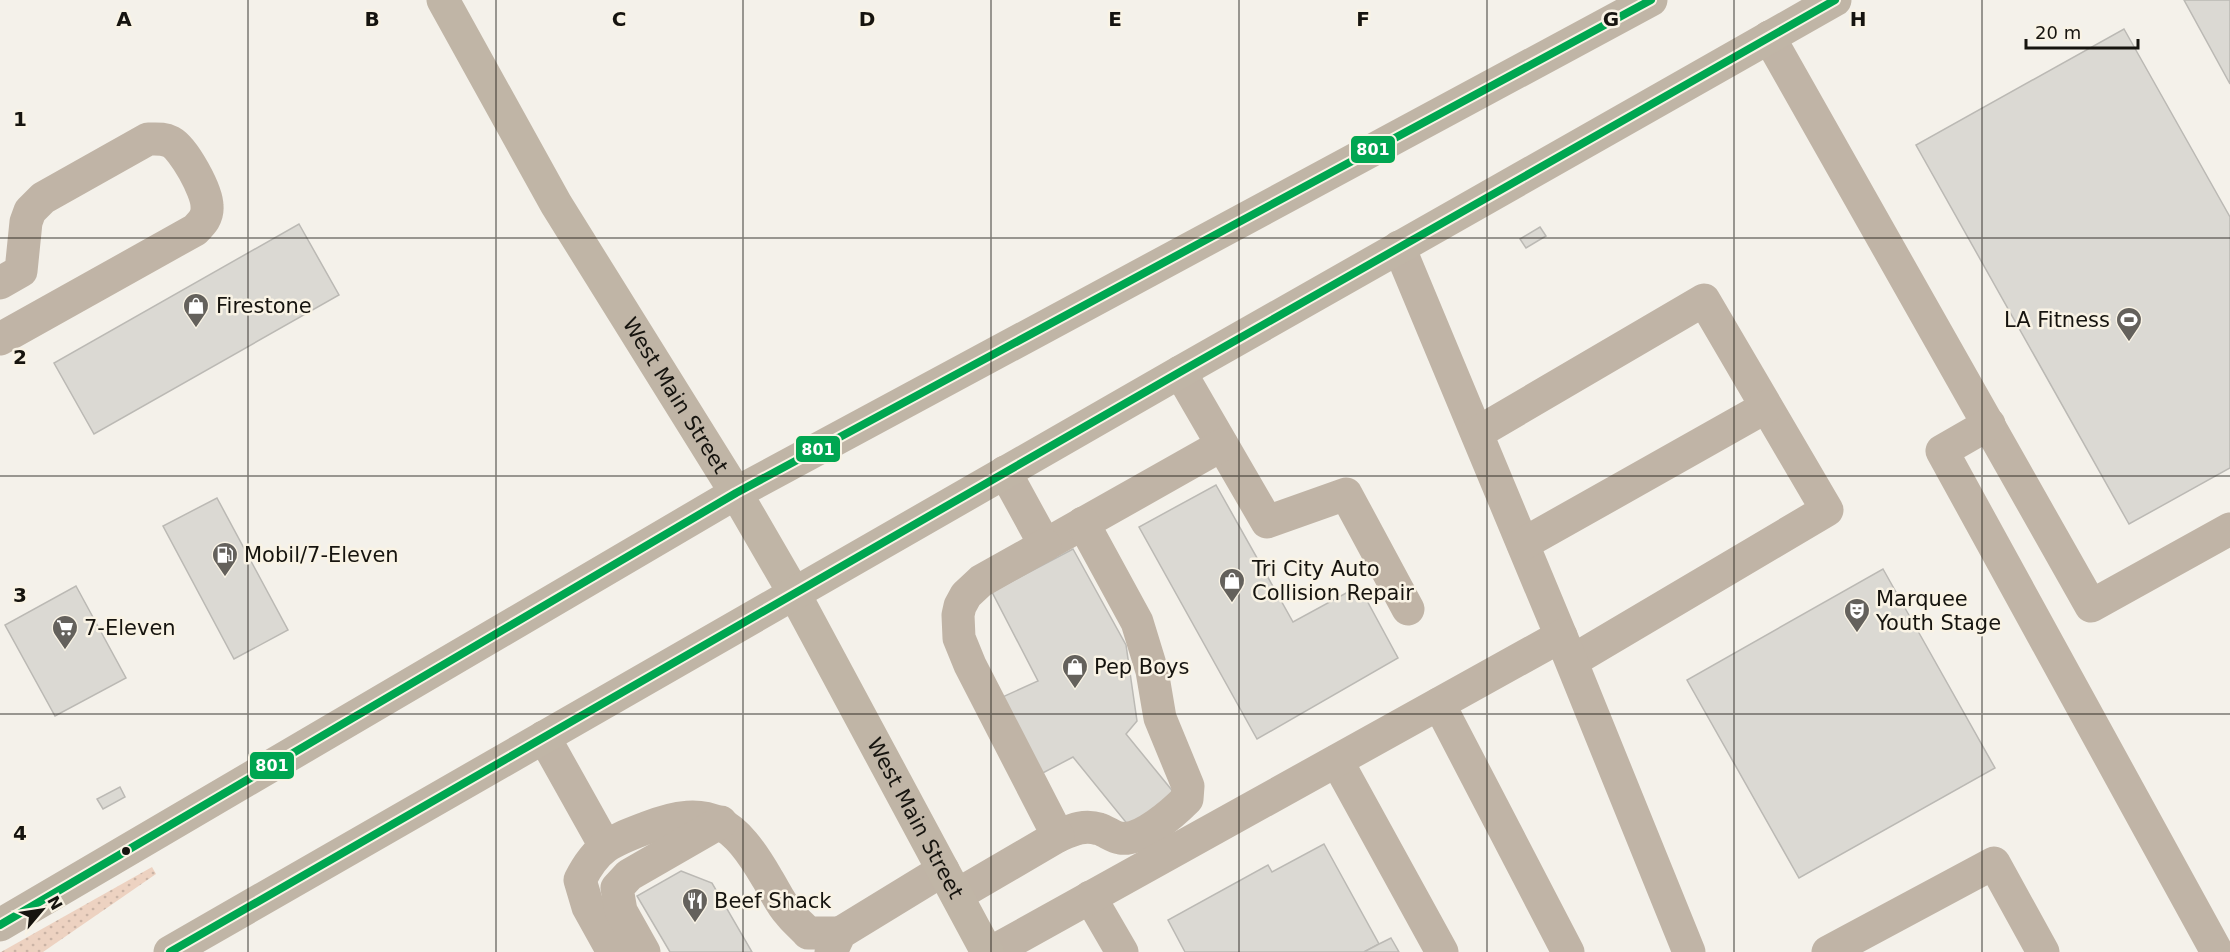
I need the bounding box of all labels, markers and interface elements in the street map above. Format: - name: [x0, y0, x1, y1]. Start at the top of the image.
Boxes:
- text: A: [116, 7, 132, 31]
- text: B: [364, 7, 380, 31]
- text: C: [612, 7, 626, 31]
- text: D: [859, 7, 875, 31]
- text: E: [1108, 7, 1122, 31]
- text: F: [1356, 7, 1370, 31]
- text: G: [1603, 7, 1619, 31]
- text: H: [1850, 7, 1866, 31]
- scale bar: [2026, 12, 2138, 50]
- text: 20 m: [2035, 22, 2081, 43]
- text: 1: [13, 107, 27, 131]
- line badge: 801: [1350, 135, 1396, 164]
- text: 801: [1356, 140, 1390, 159]
- shop icon: Firestone: [181, 291, 211, 329]
- place label: Firestone: [216, 294, 312, 318]
- sports icon: LA Fitness: [2114, 305, 2144, 343]
- place label: LA Fitness: [2004, 308, 2110, 332]
- street label: West Main Street: [618, 313, 733, 478]
- text: 2: [13, 345, 27, 369]
- line badge: 801: [795, 435, 841, 463]
- text: 801: [801, 440, 835, 459]
- fuel station icon: Mobil/7-Eleven: [210, 540, 240, 578]
- place label: Mobil/7-Eleven: [244, 543, 399, 567]
- place label: Tri City Auto Collision Repair: [1251, 557, 1414, 605]
- shop icon: Tri City Auto Collision Repair: [1217, 566, 1247, 604]
- text: 3: [13, 583, 27, 607]
- place label: Marquee Youth Stage: [1875, 587, 2001, 635]
- theatre icon: Marquee Youth Stage: [1842, 596, 1872, 634]
- supermarket icon: 7-Eleven: [50, 613, 80, 651]
- place label: 7-Eleven: [84, 616, 176, 640]
- shop icon: Pep Boys: [1060, 652, 1090, 690]
- place label: Pep Boys: [1094, 655, 1189, 679]
- street label: West Main Street: [862, 734, 968, 903]
- line badge: 801: [249, 751, 295, 780]
- text: 801: [255, 756, 289, 775]
- text: 4: [13, 821, 27, 845]
- unlabelled marker: [120, 845, 132, 857]
- north arrow: [12, 880, 72, 940]
- restaurant icon: Beef Shack: [680, 886, 710, 924]
- place label: Beef Shack: [714, 889, 832, 913]
- text: N: [43, 893, 66, 913]

